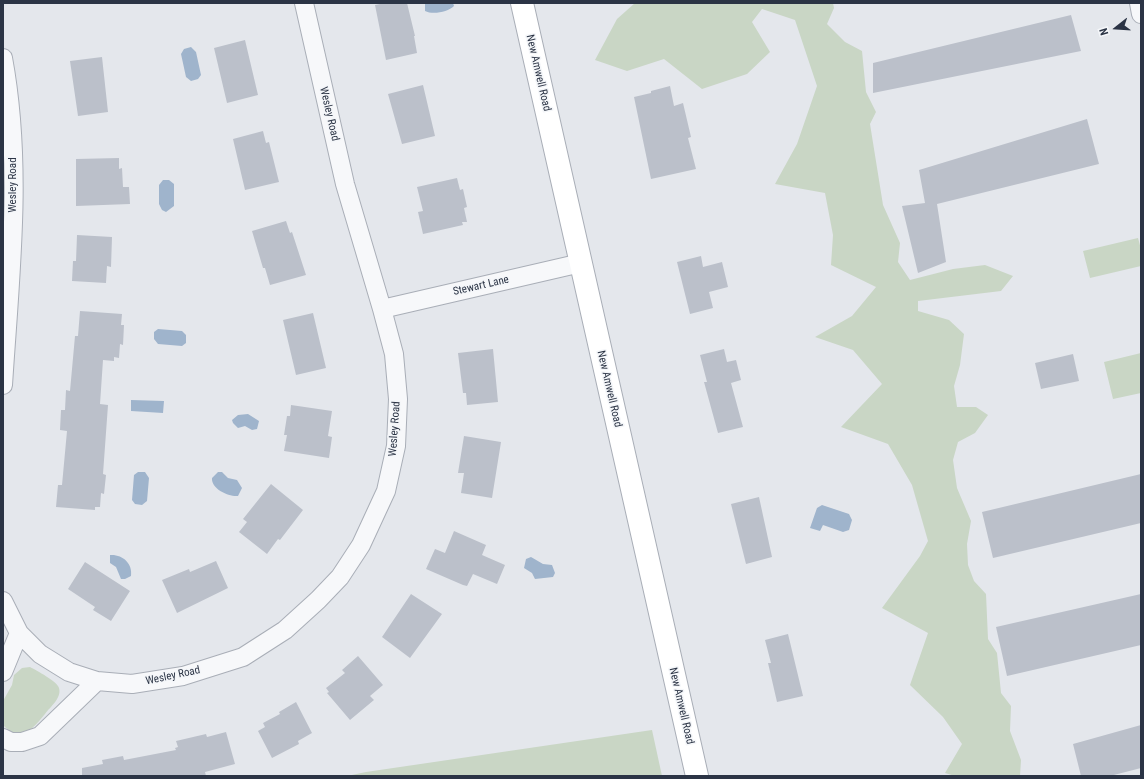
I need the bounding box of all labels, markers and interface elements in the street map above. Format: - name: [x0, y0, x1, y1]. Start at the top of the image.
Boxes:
- north arrow: [1096, 8, 1136, 48]
- text: N: [1097, 27, 1111, 37]
- street label: New Amwell Road: [523, 33, 553, 113]
- street label: Wesley Road: [316, 86, 342, 142]
- street label: Wesley Road: [6, 157, 20, 213]
- street label: Stewart Lane: [452, 273, 510, 299]
- street label: New Amwell Road: [594, 349, 624, 429]
- street label: Wesley Road: [386, 401, 404, 457]
- street label: Wesley Road: [145, 664, 201, 688]
- street label: New Amwell Road: [666, 666, 696, 746]

